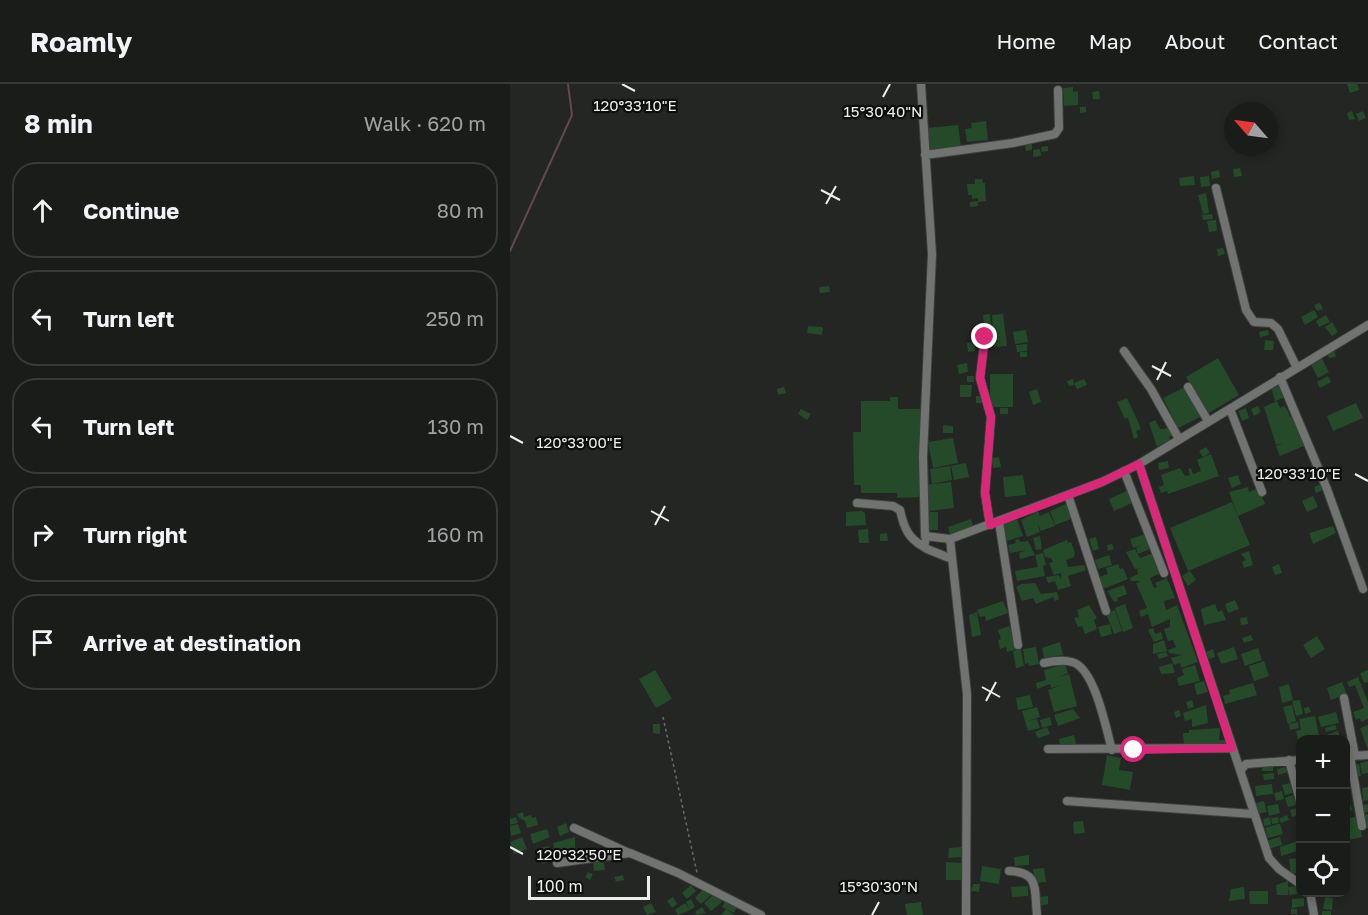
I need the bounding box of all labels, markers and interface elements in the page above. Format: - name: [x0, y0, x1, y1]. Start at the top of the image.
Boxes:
- text: Roamly: [30, 25, 132, 58]
- text: Home: [996, 28, 1056, 54]
- text: Map: [1089, 28, 1132, 54]
- text: About: [1165, 28, 1225, 54]
- text: Contact: [1258, 28, 1338, 54]
- text: 120°33'10"E: [593, 96, 677, 114]
- text: 15°30'40"N: [844, 102, 922, 120]
- north arrow: [1224, 102, 1278, 156]
- text: 8 min: [24, 108, 93, 139]
- text: Walk · 620 m: [364, 111, 486, 135]
- icon: ahead: [26, 194, 59, 227]
- text: Continue: [83, 197, 179, 224]
- text: 80 m: [437, 198, 484, 222]
- icon: left: [26, 302, 59, 335]
- text: Turn left: [83, 305, 174, 332]
- text: 250 m: [426, 306, 484, 330]
- route end: [971, 323, 997, 349]
- icon: left: [26, 410, 59, 443]
- text: Turn left: [83, 413, 174, 440]
- text: 130 m: [428, 414, 484, 438]
- text: 120°33'00"E: [536, 433, 622, 451]
- text: 120°33'10"E: [1257, 464, 1341, 482]
- icon: right: [26, 518, 59, 551]
- text: Turn right: [83, 521, 187, 548]
- text: 160 m: [427, 522, 484, 546]
- icon: arrive: [26, 626, 59, 659]
- text: Arrive at destination: [83, 629, 301, 656]
- map controls: [1296, 735, 1350, 897]
- button: +: [1296, 735, 1350, 789]
- route start: [1120, 736, 1146, 762]
- button: −: [1296, 789, 1350, 843]
- button: locate: [1296, 843, 1350, 897]
- text: 120°32'50"E: [537, 845, 621, 863]
- scale bar: [528, 873, 650, 900]
- text: 100 m: [537, 876, 583, 896]
- text: 15°30'30"N: [840, 877, 918, 895]

